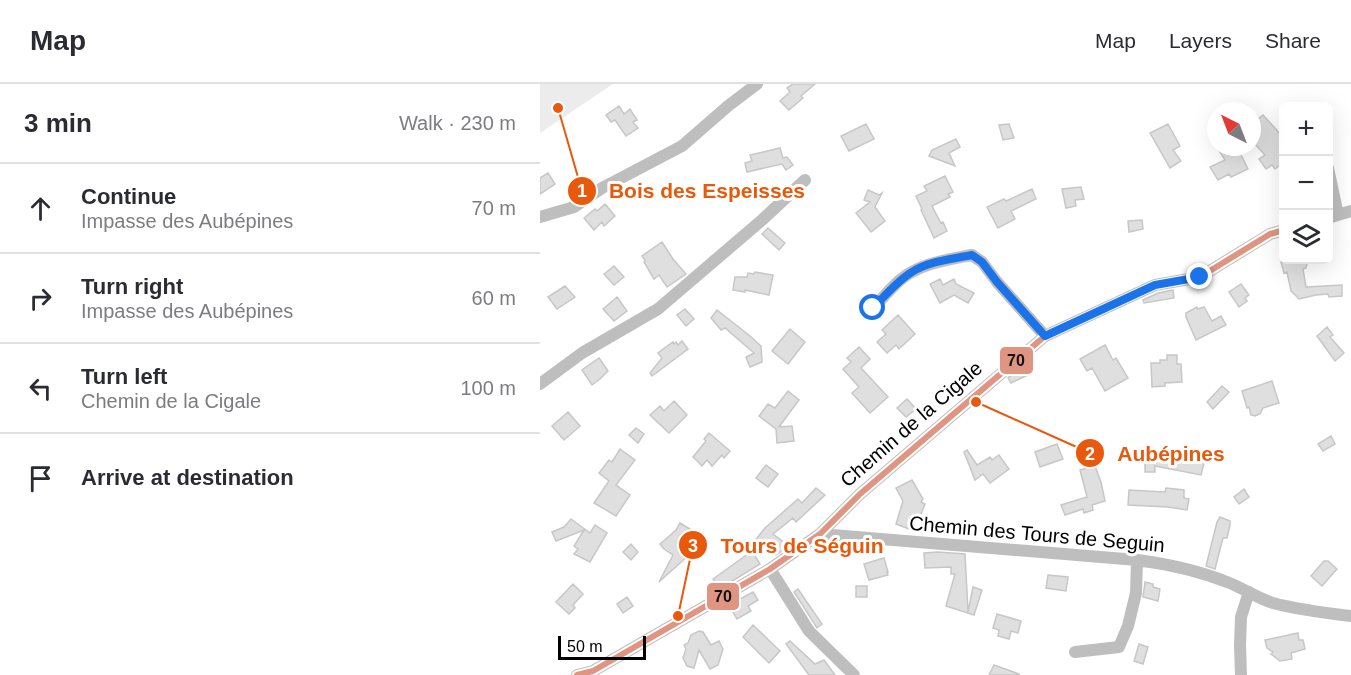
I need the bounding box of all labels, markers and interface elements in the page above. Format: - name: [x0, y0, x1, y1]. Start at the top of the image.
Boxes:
- text: Map: [30, 25, 86, 56]
- text: Map: [1095, 29, 1136, 52]
- text: Layers: [1169, 29, 1232, 52]
- text: Share: [1265, 29, 1321, 52]
- north arrow: [1207, 102, 1261, 156]
- map controls: [1279, 102, 1333, 264]
- button: +: [1279, 102, 1333, 156]
- text: 3 min: [24, 108, 92, 138]
- text: Walk · 230 m: [399, 112, 516, 134]
- button: −: [1279, 156, 1333, 210]
- callout: Bois des Espeisses: [567, 172, 817, 211]
- text: Bois des Espeisses: [609, 179, 805, 202]
- text: 1: [577, 181, 587, 201]
- text: Continue: [81, 184, 176, 209]
- icon: ahead: [24, 192, 57, 225]
- text: 70 m: [472, 197, 516, 219]
- text: Impasse des Aubépines: [81, 210, 293, 232]
- button: layers: [1279, 210, 1333, 264]
- route end: [1186, 263, 1212, 289]
- text: Turn right: [81, 274, 183, 299]
- icon: right: [24, 282, 57, 315]
- text: 60 m: [472, 287, 516, 309]
- route start: [859, 294, 885, 320]
- text: Impasse des Aubépines: [81, 300, 293, 322]
- line badge: 70: [999, 346, 1034, 375]
- text: 70: [1007, 352, 1025, 369]
- street label: Chemin de la Cigale: [836, 357, 986, 491]
- text: Turn left: [81, 364, 167, 389]
- icon: left: [24, 372, 57, 405]
- text: 100 m: [460, 377, 516, 399]
- text: Chemin de la Cigale: [81, 390, 261, 412]
- callout: Aubépines: [1075, 434, 1237, 473]
- text: Aubépines: [1117, 442, 1225, 465]
- text: 2: [1085, 444, 1095, 464]
- icon: arrive: [24, 462, 57, 495]
- text: Arrive at destination: [81, 465, 294, 490]
- street label: Chemin des Tours de Seguin: [908, 512, 1166, 556]
- callout: Tours de Séguin: [678, 526, 895, 565]
- text: Tours de Séguin: [721, 534, 883, 557]
- text: 3: [688, 536, 698, 556]
- line badge: 70: [706, 582, 740, 611]
- text: 70: [714, 588, 732, 605]
- scale bar: [558, 633, 646, 660]
- text: 50 m: [567, 638, 603, 655]

